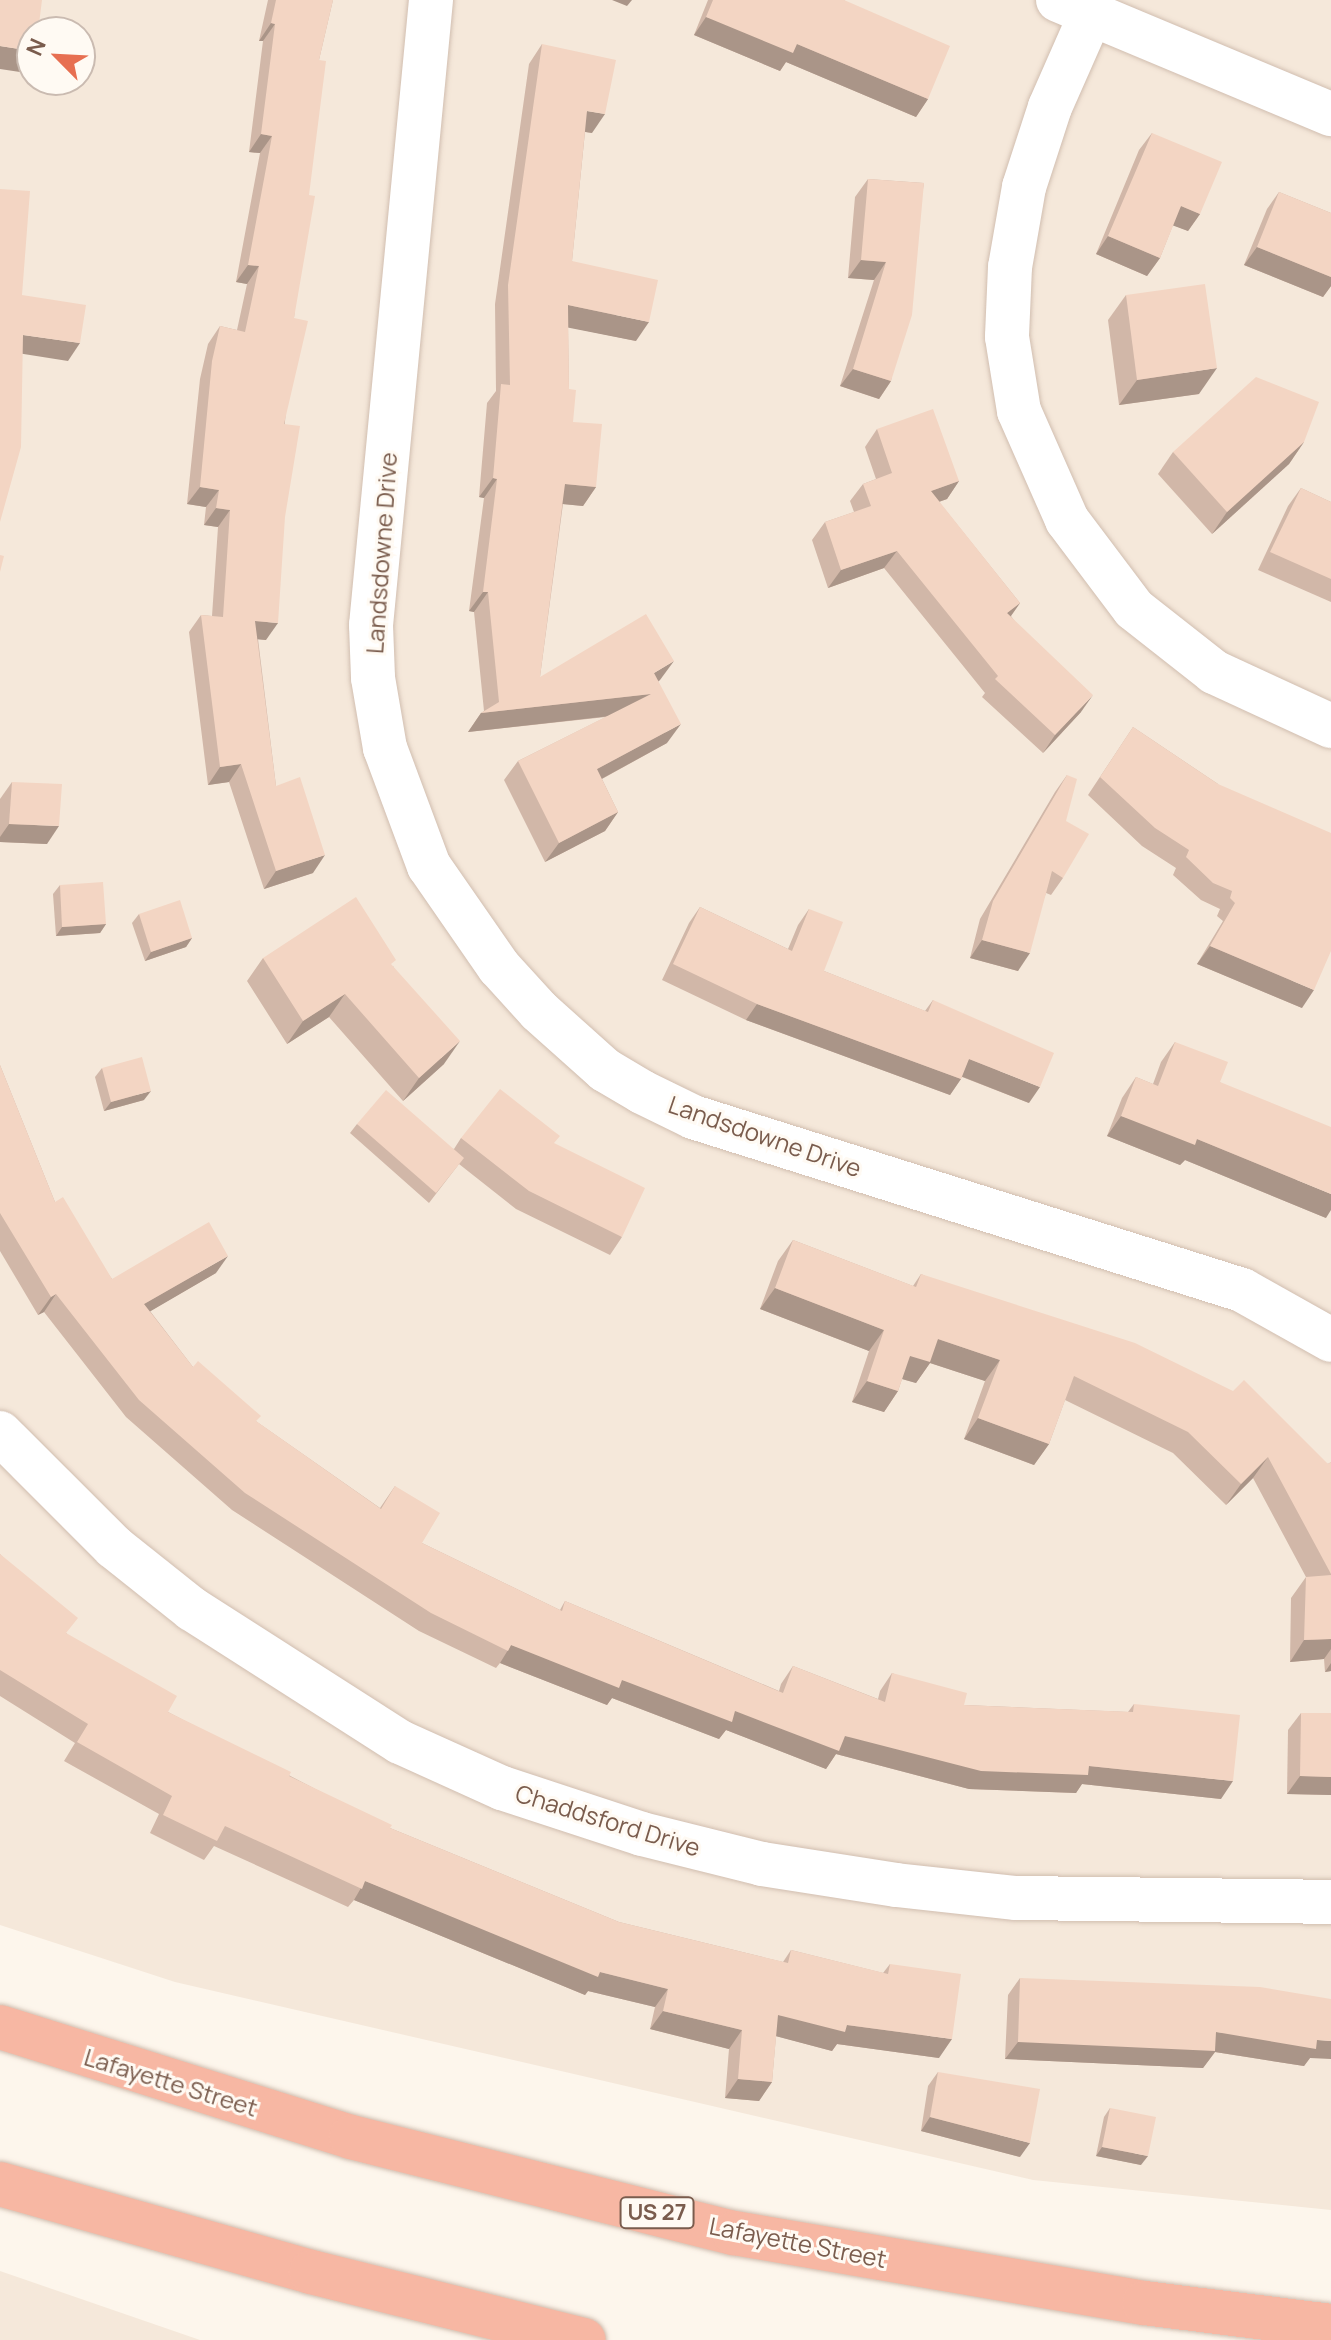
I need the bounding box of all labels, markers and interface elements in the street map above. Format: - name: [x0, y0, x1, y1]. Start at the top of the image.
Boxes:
- north arrow: [16, 16, 96, 96]
- text: N: [19, 34, 53, 60]
- street label: Landsdowne Drive: [360, 451, 402, 655]
- street label: Landsdowne Drive: [665, 1089, 865, 1183]
- street label: Chaddsford Drive: [512, 1778, 704, 1862]
- street label: Lafayette Street: [81, 2042, 261, 2122]
- road number: US 27: [619, 2195, 695, 2231]
- street label: Lafayette Street: [707, 2211, 889, 2273]

